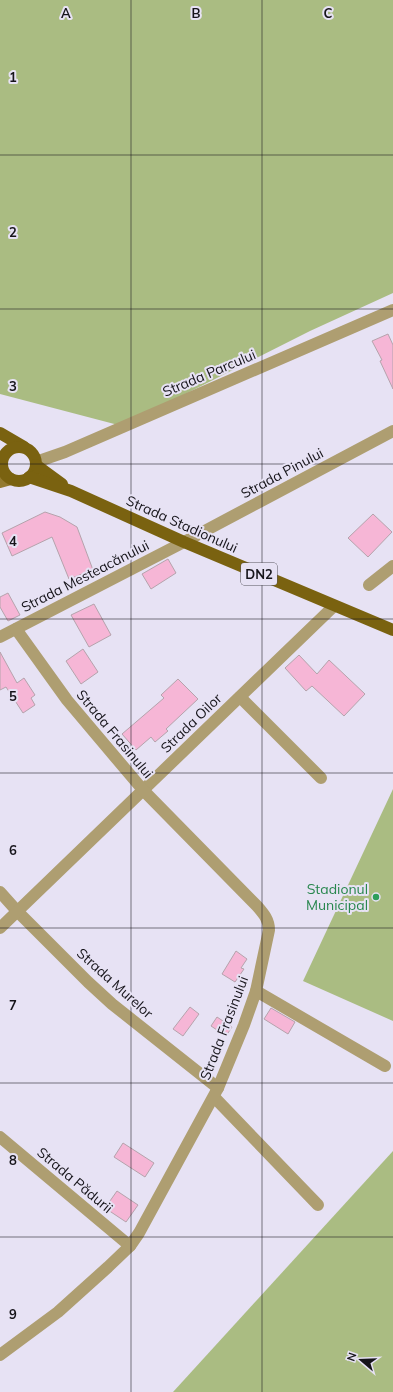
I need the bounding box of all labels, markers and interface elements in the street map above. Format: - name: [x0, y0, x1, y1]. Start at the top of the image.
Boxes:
- text: A: [61, 5, 71, 21]
- text: B: [192, 5, 201, 21]
- text: C: [324, 5, 333, 21]
- text: 1: [9, 69, 17, 85]
- text: 2: [9, 224, 17, 240]
- street label: Strada Parcului: [160, 345, 258, 401]
- text: 3: [9, 378, 17, 394]
- street label: Strada Pinului: [238, 444, 326, 502]
- street label: Strada Stadionului: [123, 491, 241, 557]
- text: 4: [9, 533, 17, 549]
- street label: Strada Mesteacănului: [18, 536, 152, 616]
- road number: DN2: [241, 563, 277, 585]
- street label: Strada Frasinului: [73, 686, 157, 782]
- text: 5: [9, 688, 17, 704]
- street label: Strada Oilor: [157, 689, 226, 757]
- text: 6: [9, 842, 17, 858]
- place label: Stadionul Municipal: [306, 880, 368, 914]
- marker: Stadionul Municipal: [371, 892, 381, 902]
- street label: Strada Murelor: [73, 944, 158, 1023]
- street label: Strada Frasinului: [196, 973, 252, 1083]
- text: 7: [9, 997, 17, 1013]
- street label: Strada Pădurii: [34, 1143, 116, 1217]
- text: 8: [9, 1152, 17, 1168]
- text: 9: [9, 1306, 17, 1322]
- north arrow: [341, 1340, 381, 1380]
- text: N: [344, 1351, 360, 1363]

